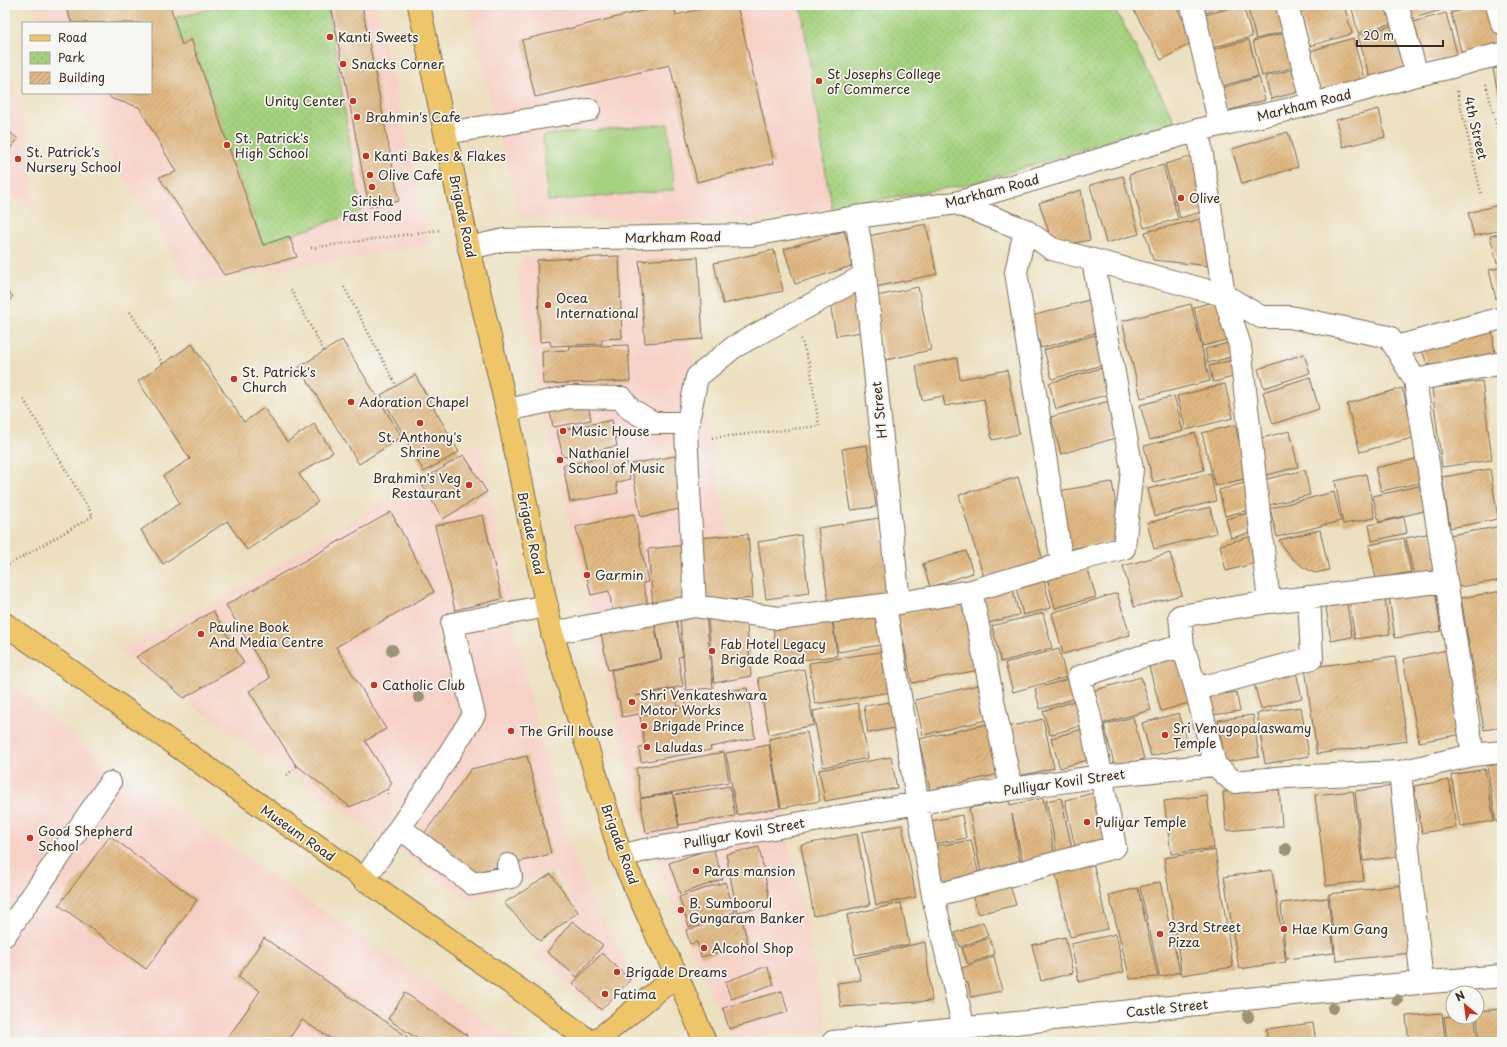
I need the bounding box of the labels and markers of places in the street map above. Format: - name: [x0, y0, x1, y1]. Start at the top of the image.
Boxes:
- place label: Kanti Sweets: [338, 27, 418, 46]
- marker: Kanti Sweets: [325, 32, 335, 42]
- place label: Snacks Corner: [351, 54, 445, 73]
- marker: Snacks Corner: [338, 59, 348, 69]
- place label: St Josephs College of Commerce: [827, 64, 941, 98]
- marker: St Josephs College of Commerce: [814, 76, 824, 86]
- place label: Unity Center: [265, 91, 346, 110]
- marker: Unity Center: [348, 96, 358, 106]
- place label: Brahmin's Cafe: [365, 107, 461, 126]
- marker: Brahmin's Cafe: [352, 112, 362, 122]
- place label: St. Patrick's High School: [235, 128, 309, 162]
- marker: St. Patrick's High School: [222, 140, 232, 150]
- place label: St. Patrick's Nursery School: [26, 142, 121, 176]
- place label: Kanti Bakes & Flakes: [374, 146, 506, 165]
- marker: Kanti Bakes & Flakes: [361, 151, 371, 161]
- marker: St. Patrick's Nursery School: [13, 154, 23, 164]
- place label: Olive Cafe: [378, 165, 443, 184]
- marker: Olive Cafe: [365, 170, 375, 180]
- marker: Sirisha Fast Food: [367, 182, 377, 192]
- place label: Olive: [1189, 188, 1220, 207]
- place label: Sirisha Fast Food: [342, 191, 402, 225]
- marker: Olive: [1176, 193, 1186, 203]
- place label: Ocea International: [556, 288, 639, 322]
- marker: Ocea International: [543, 300, 553, 310]
- place label: St. Patrick's Church: [242, 362, 316, 396]
- marker: St. Patrick's Church: [229, 374, 239, 384]
- place label: Adoration Chapel: [359, 392, 469, 411]
- marker: Adoration Chapel: [346, 397, 356, 407]
- marker: St. Anthony's Shrine: [415, 418, 425, 428]
- place label: Music House: [571, 421, 650, 440]
- marker: Music House: [558, 426, 568, 436]
- place label: St. Anthony's Shrine: [378, 427, 462, 461]
- place label: Nathaniel School of Music: [568, 443, 665, 477]
- marker: Nathaniel School of Music: [555, 455, 565, 465]
- place label: Brahmin's Veg Restaurant: [372, 468, 461, 502]
- marker: Brahmin's Veg Restaurant: [464, 480, 474, 490]
- place label: Garmin: [595, 565, 644, 584]
- marker: Garmin: [582, 570, 592, 580]
- place label: Pauline Book And Media Centre: [209, 617, 324, 651]
- marker: Pauline Book And Media Centre: [196, 629, 206, 639]
- place label: Fab Hotel Legacy Brigade Road: [720, 634, 826, 668]
- marker: Fab Hotel Legacy Brigade Road: [707, 646, 717, 656]
- place label: Catholic Club: [382, 675, 465, 694]
- marker: Catholic Club: [369, 680, 379, 690]
- place label: Shri Venkateshwara Motor Works: [640, 685, 768, 719]
- marker: Shri Venkateshwara Motor Works: [627, 697, 637, 707]
- place label: Brigade Prince: [652, 716, 744, 735]
- place label: Sri Venugopalaswamy Temple: [1173, 718, 1311, 752]
- place label: The Grill house: [519, 721, 614, 740]
- marker: Brigade Prince: [639, 721, 649, 731]
- marker: The Grill house: [506, 726, 516, 736]
- marker: Sri Venugopalaswamy Temple: [1160, 730, 1170, 740]
- place label: Laludas: [655, 737, 703, 756]
- marker: Laludas: [642, 742, 652, 752]
- place label: Puliyar Temple: [1095, 812, 1187, 831]
- marker: Puliyar Temple: [1082, 817, 1092, 827]
- place label: Good Shepherd School: [38, 821, 133, 855]
- marker: Good Shepherd School: [25, 833, 35, 843]
- place label: Paras mansion: [704, 861, 795, 880]
- marker: Paras mansion: [691, 866, 701, 876]
- place label: B. Sumboorul Gungaram Banker: [689, 893, 806, 927]
- marker: B. Sumboorul Gungaram Banker: [676, 905, 686, 915]
- place label: 23rd Street Pizza: [1168, 917, 1241, 951]
- place label: Hae Kum Gang: [1292, 919, 1388, 938]
- marker: Hae Kum Gang: [1279, 924, 1289, 934]
- marker: 23rd Street Pizza: [1155, 929, 1165, 939]
- place label: Alcohol Shop: [712, 938, 794, 957]
- marker: Alcohol Shop: [699, 943, 709, 953]
- place label: Brigade Dreams: [625, 962, 727, 981]
- marker: Brigade Dreams: [612, 967, 622, 977]
- place label: Fatima: [613, 984, 657, 1003]
- marker: Fatima: [600, 989, 610, 999]

